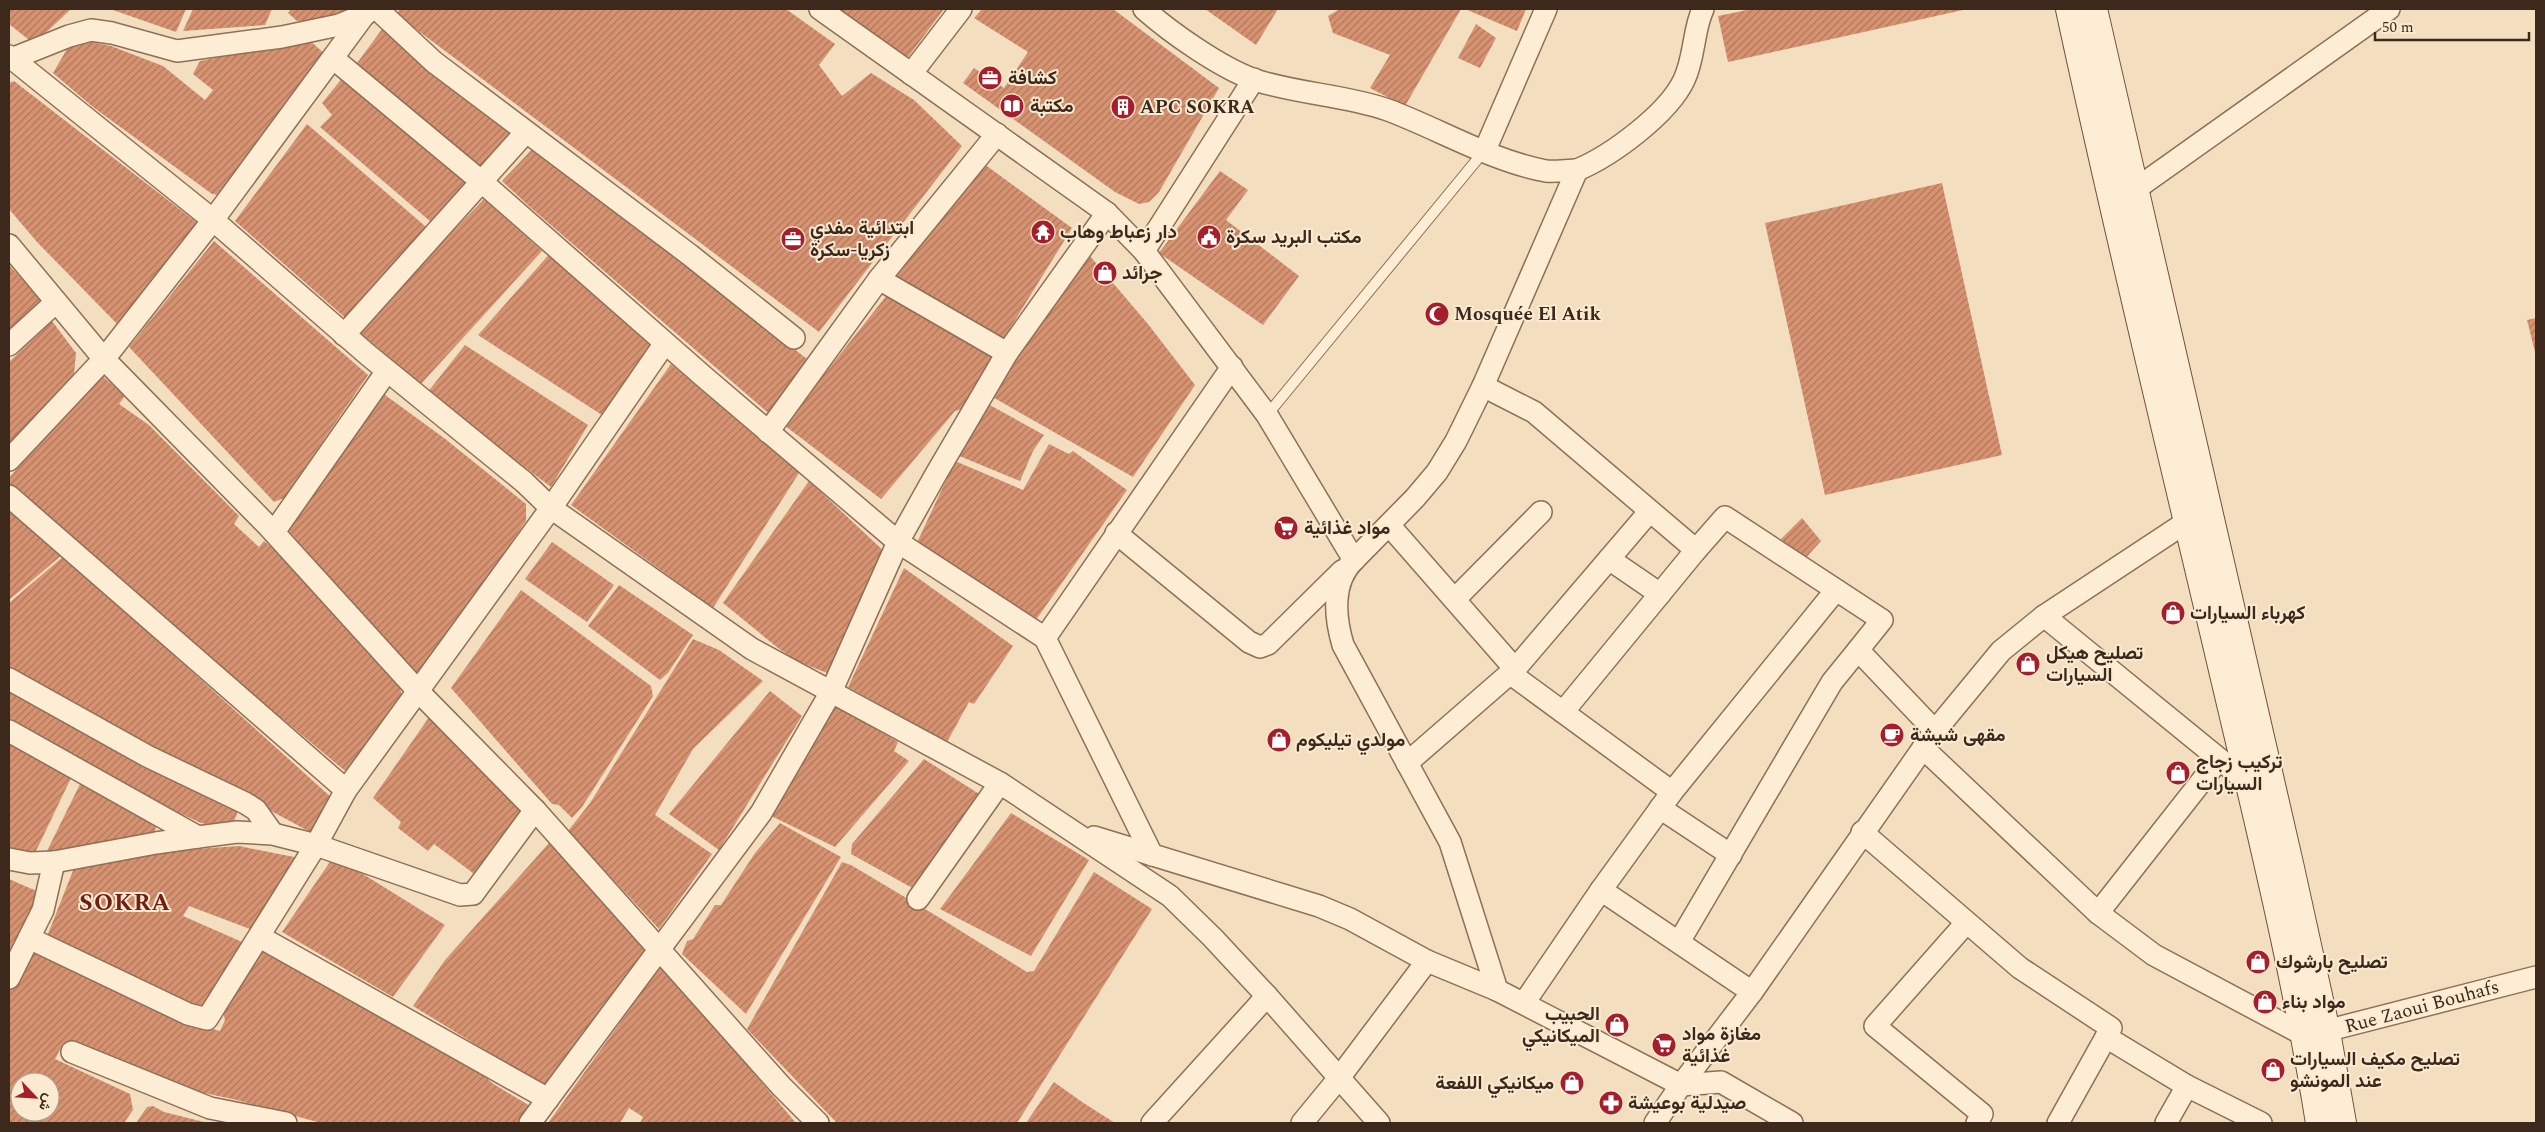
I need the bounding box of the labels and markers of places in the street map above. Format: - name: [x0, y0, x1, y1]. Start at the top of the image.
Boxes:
- place label: كشافة: [1008, 64, 1057, 93]
- office icon: كشافة: [977, 65, 1003, 91]
- place label: مكتبة: [1030, 92, 1074, 121]
- library icon: مكتبة: [999, 93, 1025, 119]
- place label: APC SOKRA: [1140, 93, 1255, 122]
- building icon: APC SOKRA: [1110, 94, 1136, 120]
- place label: ابتدائية مفدي زكريا-سكرة: [810, 214, 914, 265]
- place label: دار زعباط وهاب: [1060, 218, 1177, 247]
- temple icon: دار زعباط وهاب: [1030, 219, 1056, 245]
- place label: مكتب البريد سكرة: [1226, 223, 1362, 252]
- public building icon: مكتب البريد سكرة: [1196, 224, 1222, 250]
- office icon: ابتدائية مفدي زكريا-سكرة: [780, 226, 806, 252]
- place label: جرائد: [1122, 259, 1162, 288]
- shop icon: جرائد: [1092, 260, 1118, 286]
- place label: Mosquée El Atik: [1454, 300, 1601, 329]
- mosque icon: Mosquée El Atik: [1424, 301, 1450, 327]
- place label: مواد غذائية: [1304, 514, 1390, 543]
- supermarket icon: مواد غذائية: [1273, 515, 1299, 541]
- place label: كهرباء السيارات: [2190, 599, 2306, 628]
- shop icon: كهرباء السيارات: [2160, 600, 2186, 626]
- place label: تصليح هيكل السيارات: [2046, 639, 2143, 690]
- shop icon: تصليح هيكل السيارات: [2015, 651, 2041, 677]
- place label: مقهى شيشة: [1910, 721, 2005, 750]
- cafe icon: مقهى شيشة: [1879, 722, 1905, 748]
- place label: مولدي تيليكوم: [1296, 726, 1405, 756]
- shop icon: مولدي تيليكوم: [1266, 727, 1292, 753]
- place label: تركيب زجاج السيارات: [2196, 748, 2283, 799]
- shop icon: تركيب زجاج السيارات: [2165, 760, 2191, 786]
- place label: تصليح بارشوك: [2276, 948, 2388, 977]
- shop icon: تصليح بارشوك: [2245, 949, 2271, 975]
- place label: مواد بناء: [2282, 988, 2346, 1017]
- shop icon: مواد بناء: [2252, 989, 2278, 1015]
- place label: الحبيب الميكانيكي: [1522, 1000, 1600, 1052]
- shop icon: الحبيب الميكانيكي: [1604, 1012, 1630, 1038]
- place label: مغازة مواد غذائية: [1682, 1020, 1761, 1071]
- supermarket icon: مغازة مواد غذائية: [1651, 1032, 1677, 1058]
- place label: تصليح مكيف السيارات عند المونشو: [2290, 1045, 2460, 1096]
- shop icon: تصليح مكيف السيارات عند المونشو: [2260, 1057, 2286, 1083]
- place label: ميكانيكي اللفعة: [1435, 1069, 1554, 1099]
- shop icon: ميكانيكي اللفعة: [1559, 1070, 1585, 1096]
- place label: صيدلية بوعيشة: [1628, 1089, 1746, 1118]
- pharmacy icon: صيدلية بوعيشة: [1598, 1090, 1624, 1116]

